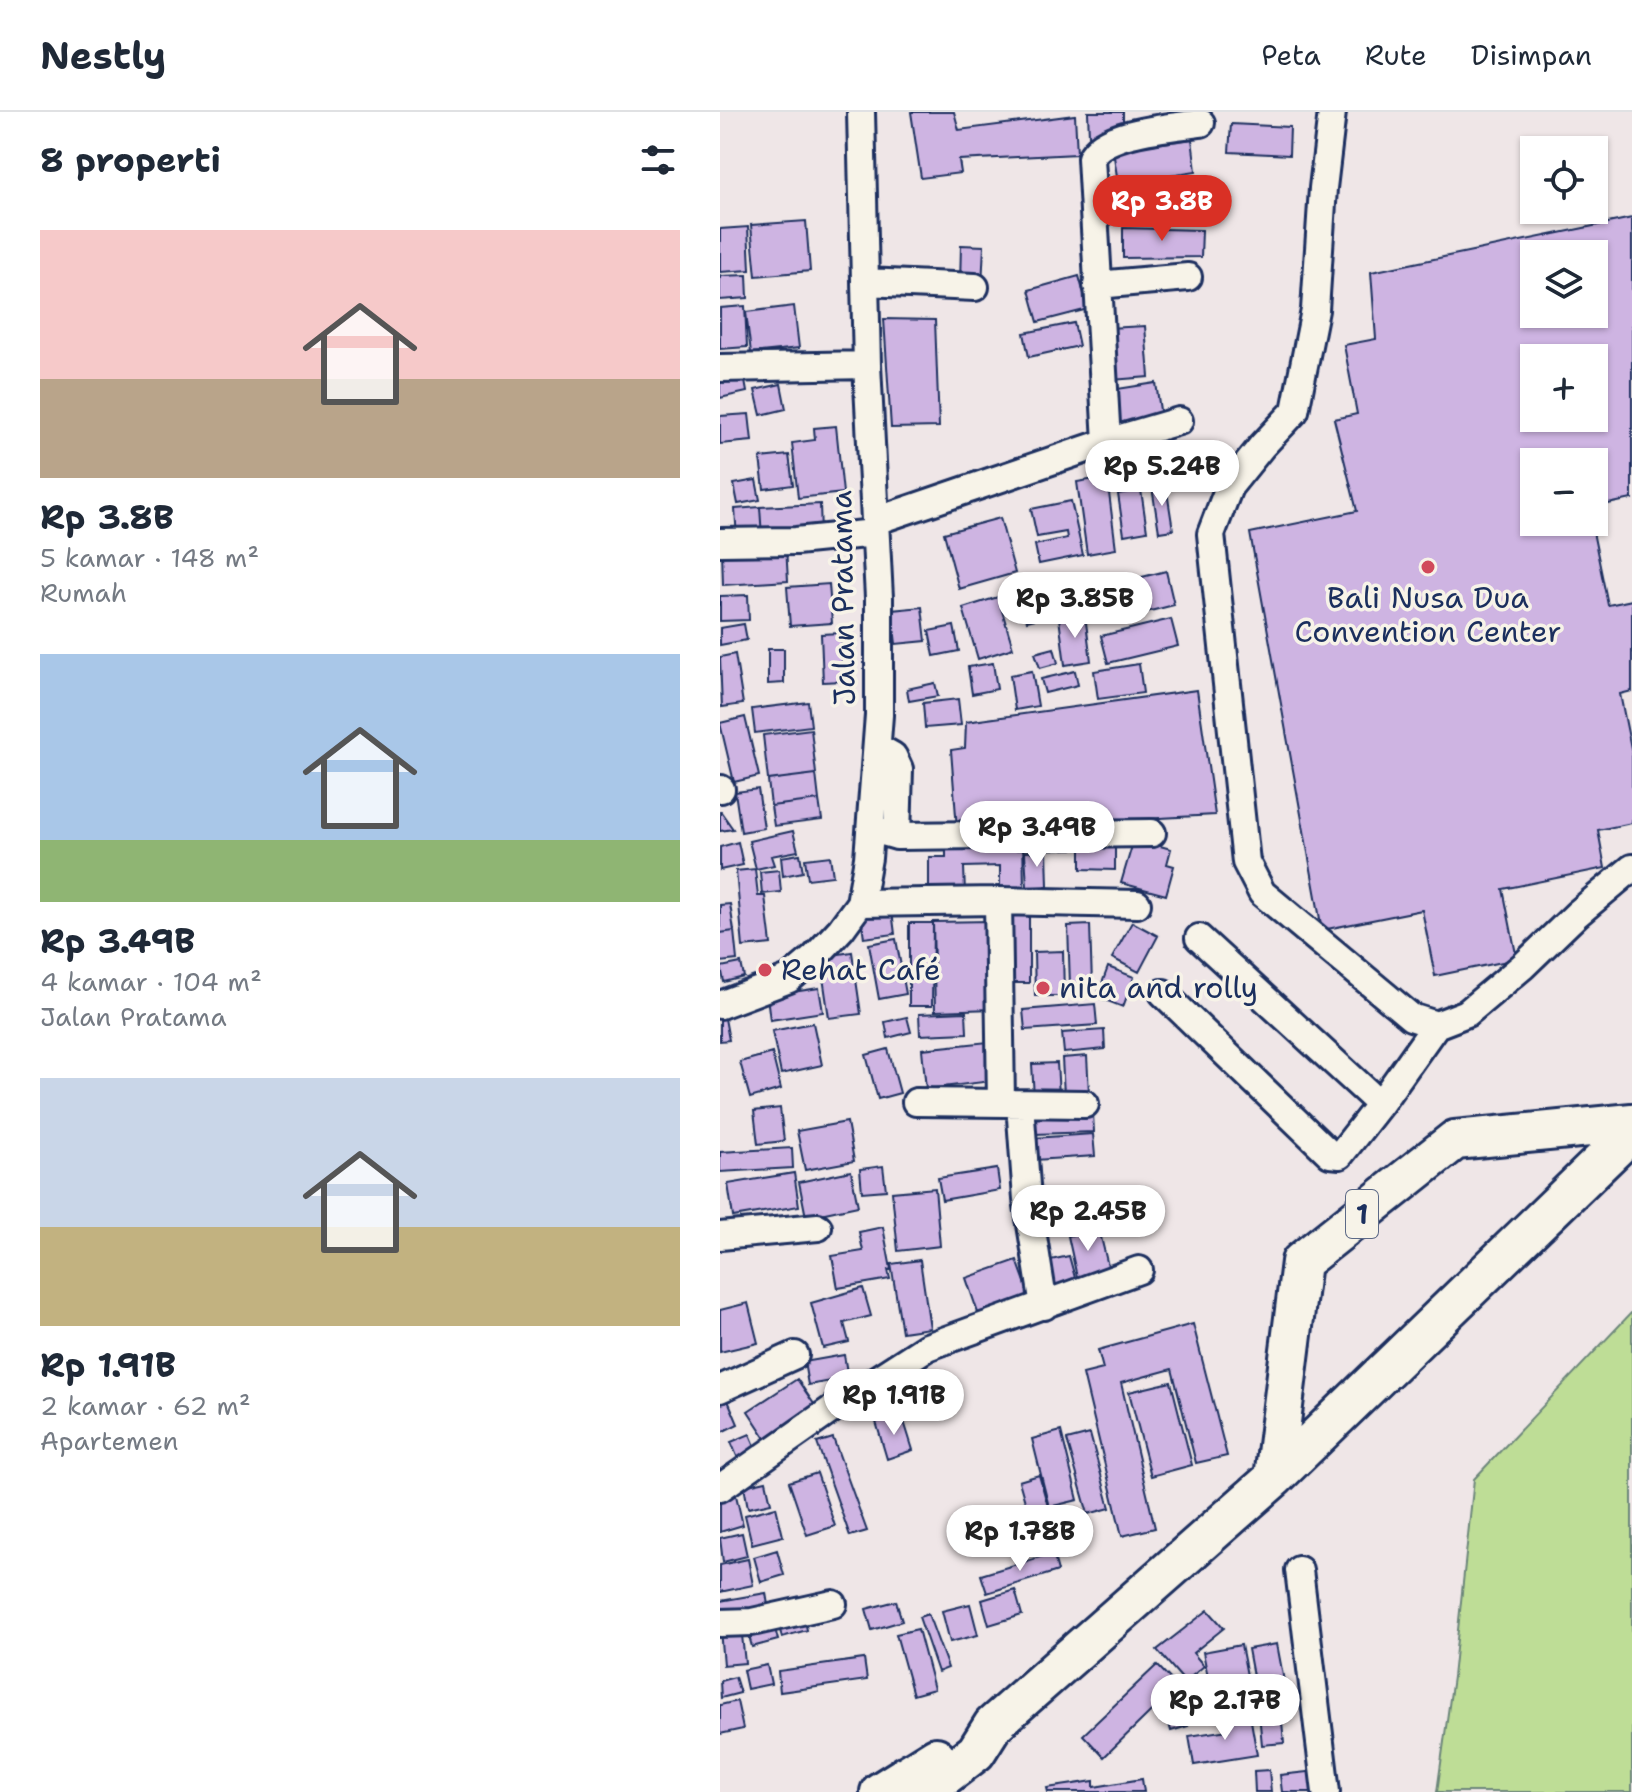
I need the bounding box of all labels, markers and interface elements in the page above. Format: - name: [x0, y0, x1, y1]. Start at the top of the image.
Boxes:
- text: Nestly: [40, 30, 166, 81]
- text: Peta: [1261, 36, 1321, 74]
- text: Rute: [1365, 36, 1427, 74]
- text: Disimpan: [1471, 36, 1592, 74]
- map controls: [1520, 136, 1608, 536]
- button: locate: [1520, 136, 1608, 224]
- text: 8 properti: [40, 137, 221, 183]
- icon: filters: [636, 138, 680, 182]
- pin: Rp 3.8B: [1088, 175, 1236, 243]
- text: Rp 3.8B: [1111, 183, 1213, 218]
- button: layers: [1520, 240, 1608, 328]
- icon: home: [288, 282, 432, 426]
- button: +: [1520, 344, 1608, 432]
- pin: Rp 5.24B: [1079, 440, 1245, 508]
- text: Rp 5.24B: [1103, 448, 1221, 483]
- button: −: [1520, 448, 1608, 536]
- street label: Jalan Pratama: [820, 490, 865, 706]
- text: Rp 3.8B: [40, 494, 174, 540]
- text: 5 kamar · 148 m²: [40, 540, 259, 575]
- marker: Bali Nusa Dua Convention Center: [1419, 558, 1437, 576]
- pin: Rp 3.85B: [992, 572, 1158, 640]
- text: Rumah: [40, 575, 127, 610]
- place label: Bali Nusa Dua Convention Center: [1295, 577, 1561, 652]
- text: Rp 3.85B: [1015, 580, 1135, 615]
- icon: home: [288, 706, 432, 850]
- pin: Rp 3.49B: [954, 801, 1120, 869]
- text: Rp 3.49B: [978, 809, 1096, 844]
- text: Rp 3.49B: [40, 918, 195, 964]
- place label: Rehat Café: [781, 949, 941, 990]
- marker: Rehat Café: [756, 961, 774, 979]
- text: 4 kamar · 104 m²: [40, 964, 262, 999]
- place label: nita and rolly: [1059, 967, 1258, 1008]
- marker: nita and rolly: [1034, 979, 1052, 997]
- text: Jalan Pratama: [40, 999, 227, 1034]
- icon: home: [288, 1130, 432, 1274]
- pin: Rp 2.45B: [1005, 1185, 1171, 1253]
- road number: 1: [1346, 1190, 1378, 1238]
- text: Rp 2.45B: [1029, 1193, 1147, 1228]
- text: Rp 1.91B: [40, 1342, 176, 1388]
- pin: Rp 1.91B: [811, 1369, 977, 1437]
- text: Rp 1.91B: [842, 1377, 946, 1412]
- text: 2 kamar · 62 m²: [40, 1388, 251, 1423]
- text: Apartemen: [40, 1423, 179, 1458]
- pin: Rp 1.78B: [937, 1505, 1103, 1573]
- text: Rp 1.78B: [964, 1513, 1076, 1548]
- pin: Rp 2.17B: [1142, 1674, 1308, 1742]
- text: Rp 2.17B: [1169, 1682, 1281, 1717]

